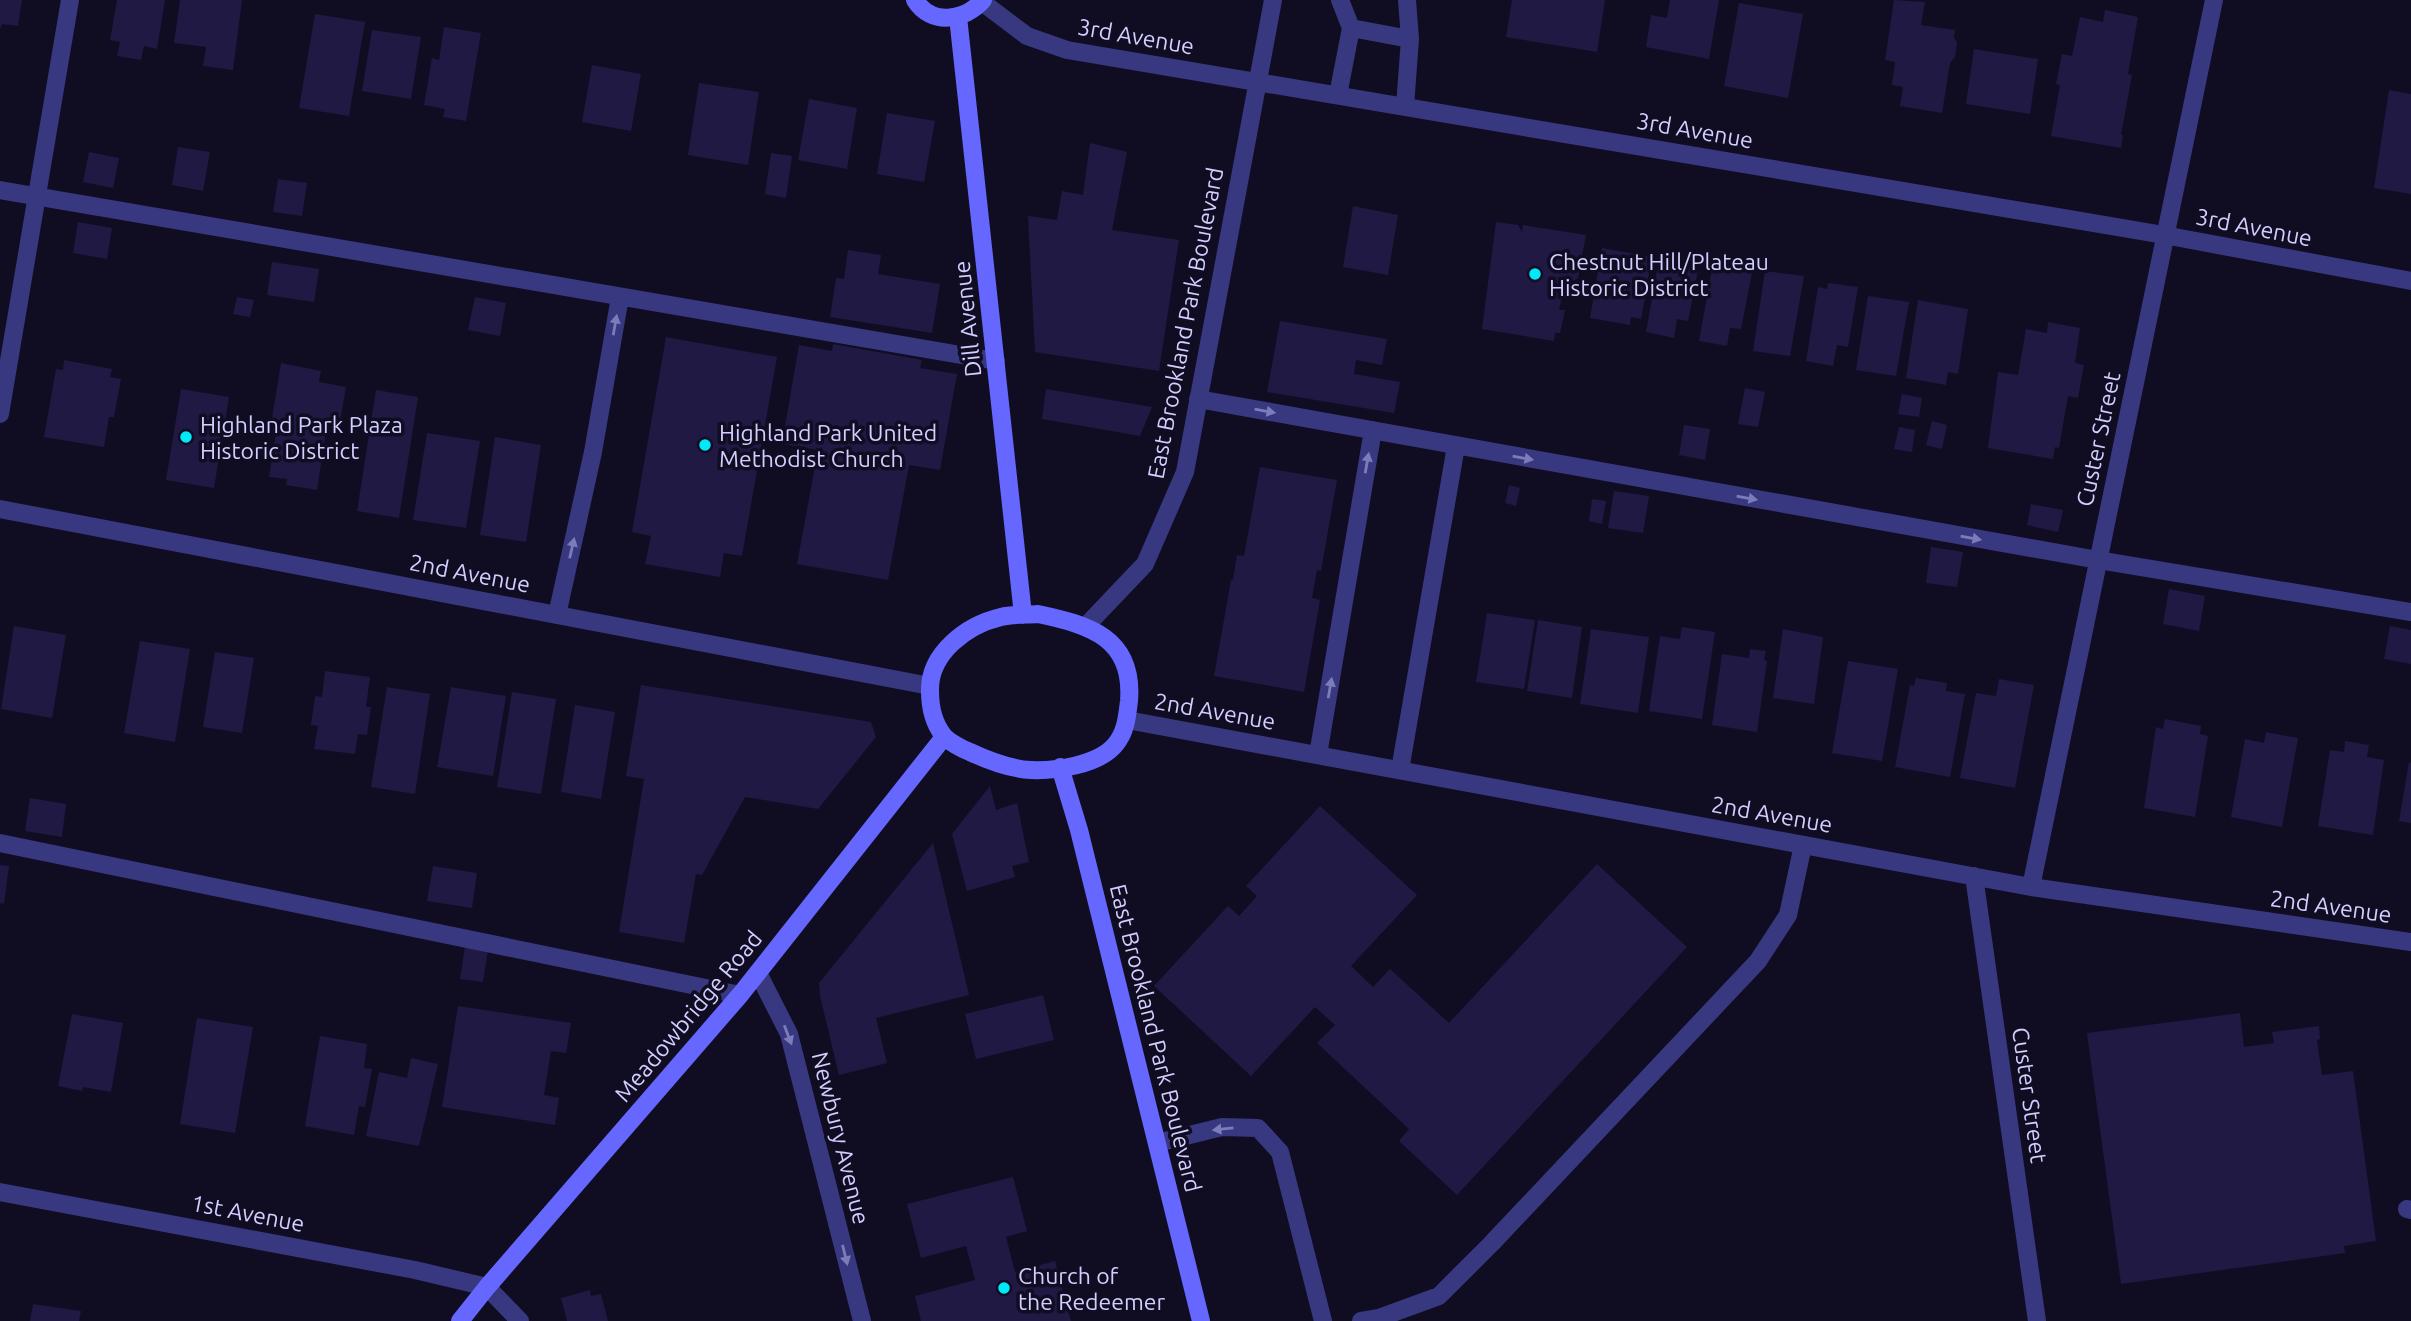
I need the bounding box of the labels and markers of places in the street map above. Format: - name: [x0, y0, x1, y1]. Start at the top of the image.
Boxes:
- place label: Chestnut Hill/Plateau Historic District: [1549, 249, 1769, 300]
- marker: Chestnut Hill/Plateau Historic District: [1527, 266, 1543, 282]
- place label: Highland Park Plaza Historic District: [200, 412, 403, 463]
- place label: Highland Park United Methodist Church: [719, 420, 937, 471]
- marker: Highland Park Plaza Historic District: [178, 429, 194, 445]
- marker: Highland Park United Methodist Church: [697, 437, 713, 453]
- place label: Church of the Redeemer: [1018, 1263, 1166, 1314]
- marker: Church of the Redeemer: [996, 1280, 1012, 1296]

